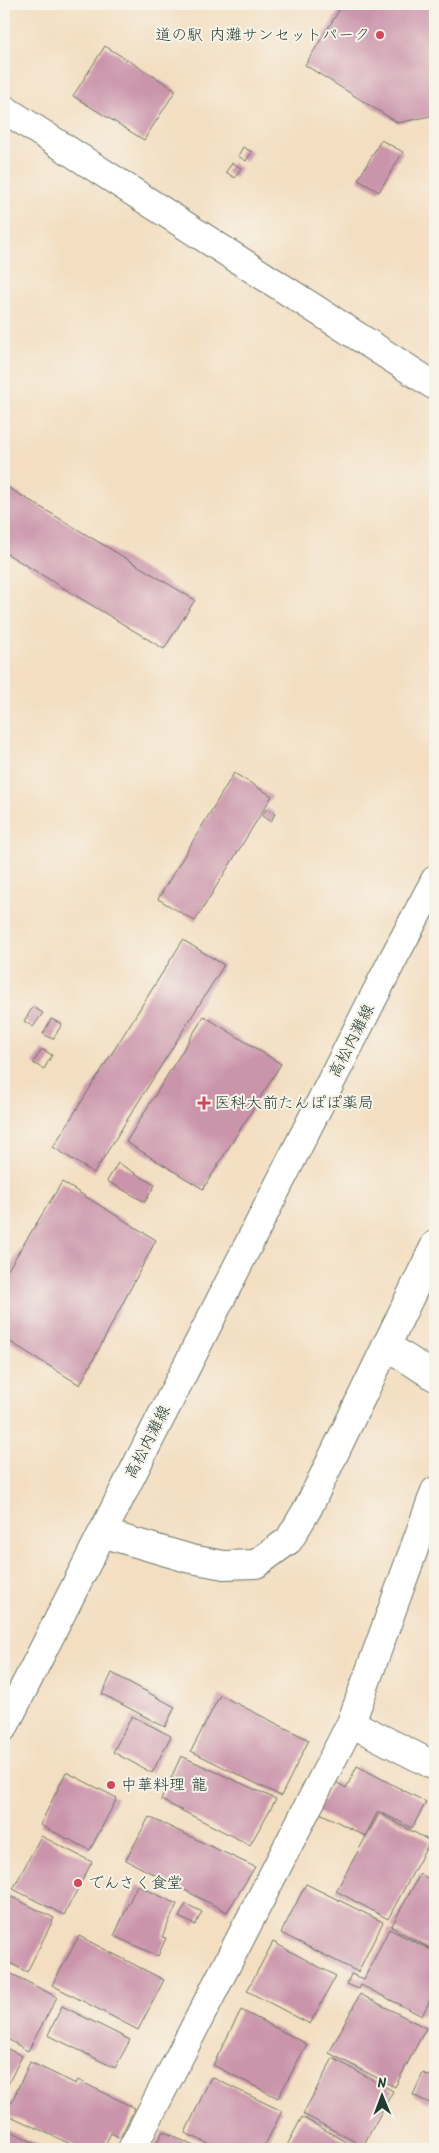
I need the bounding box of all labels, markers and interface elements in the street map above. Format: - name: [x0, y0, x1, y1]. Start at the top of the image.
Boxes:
- place label: 道の駅 内灘サンセットパーク: [155, 23, 370, 48]
- marker: 道の駅 内灘サンセットパーク: [374, 29, 386, 41]
- street label: 高松内灘線: [323, 1000, 381, 1082]
- place label: 医科大前たんぽぽ薬局: [214, 1091, 374, 1116]
- marker: 医科大前たんぽぽ薬局: [198, 1097, 210, 1109]
- street label: 高松内灘線: [119, 1401, 177, 1483]
- place label: 中華料理 龍: [121, 1773, 207, 1798]
- marker: 中華料理 龍: [105, 1779, 117, 1791]
- place label: でんさく食堂: [88, 1871, 183, 1896]
- marker: でんさく食堂: [72, 1877, 84, 1889]
- north arrow: [356, 2070, 406, 2120]
- text: N: [377, 2073, 387, 2095]

